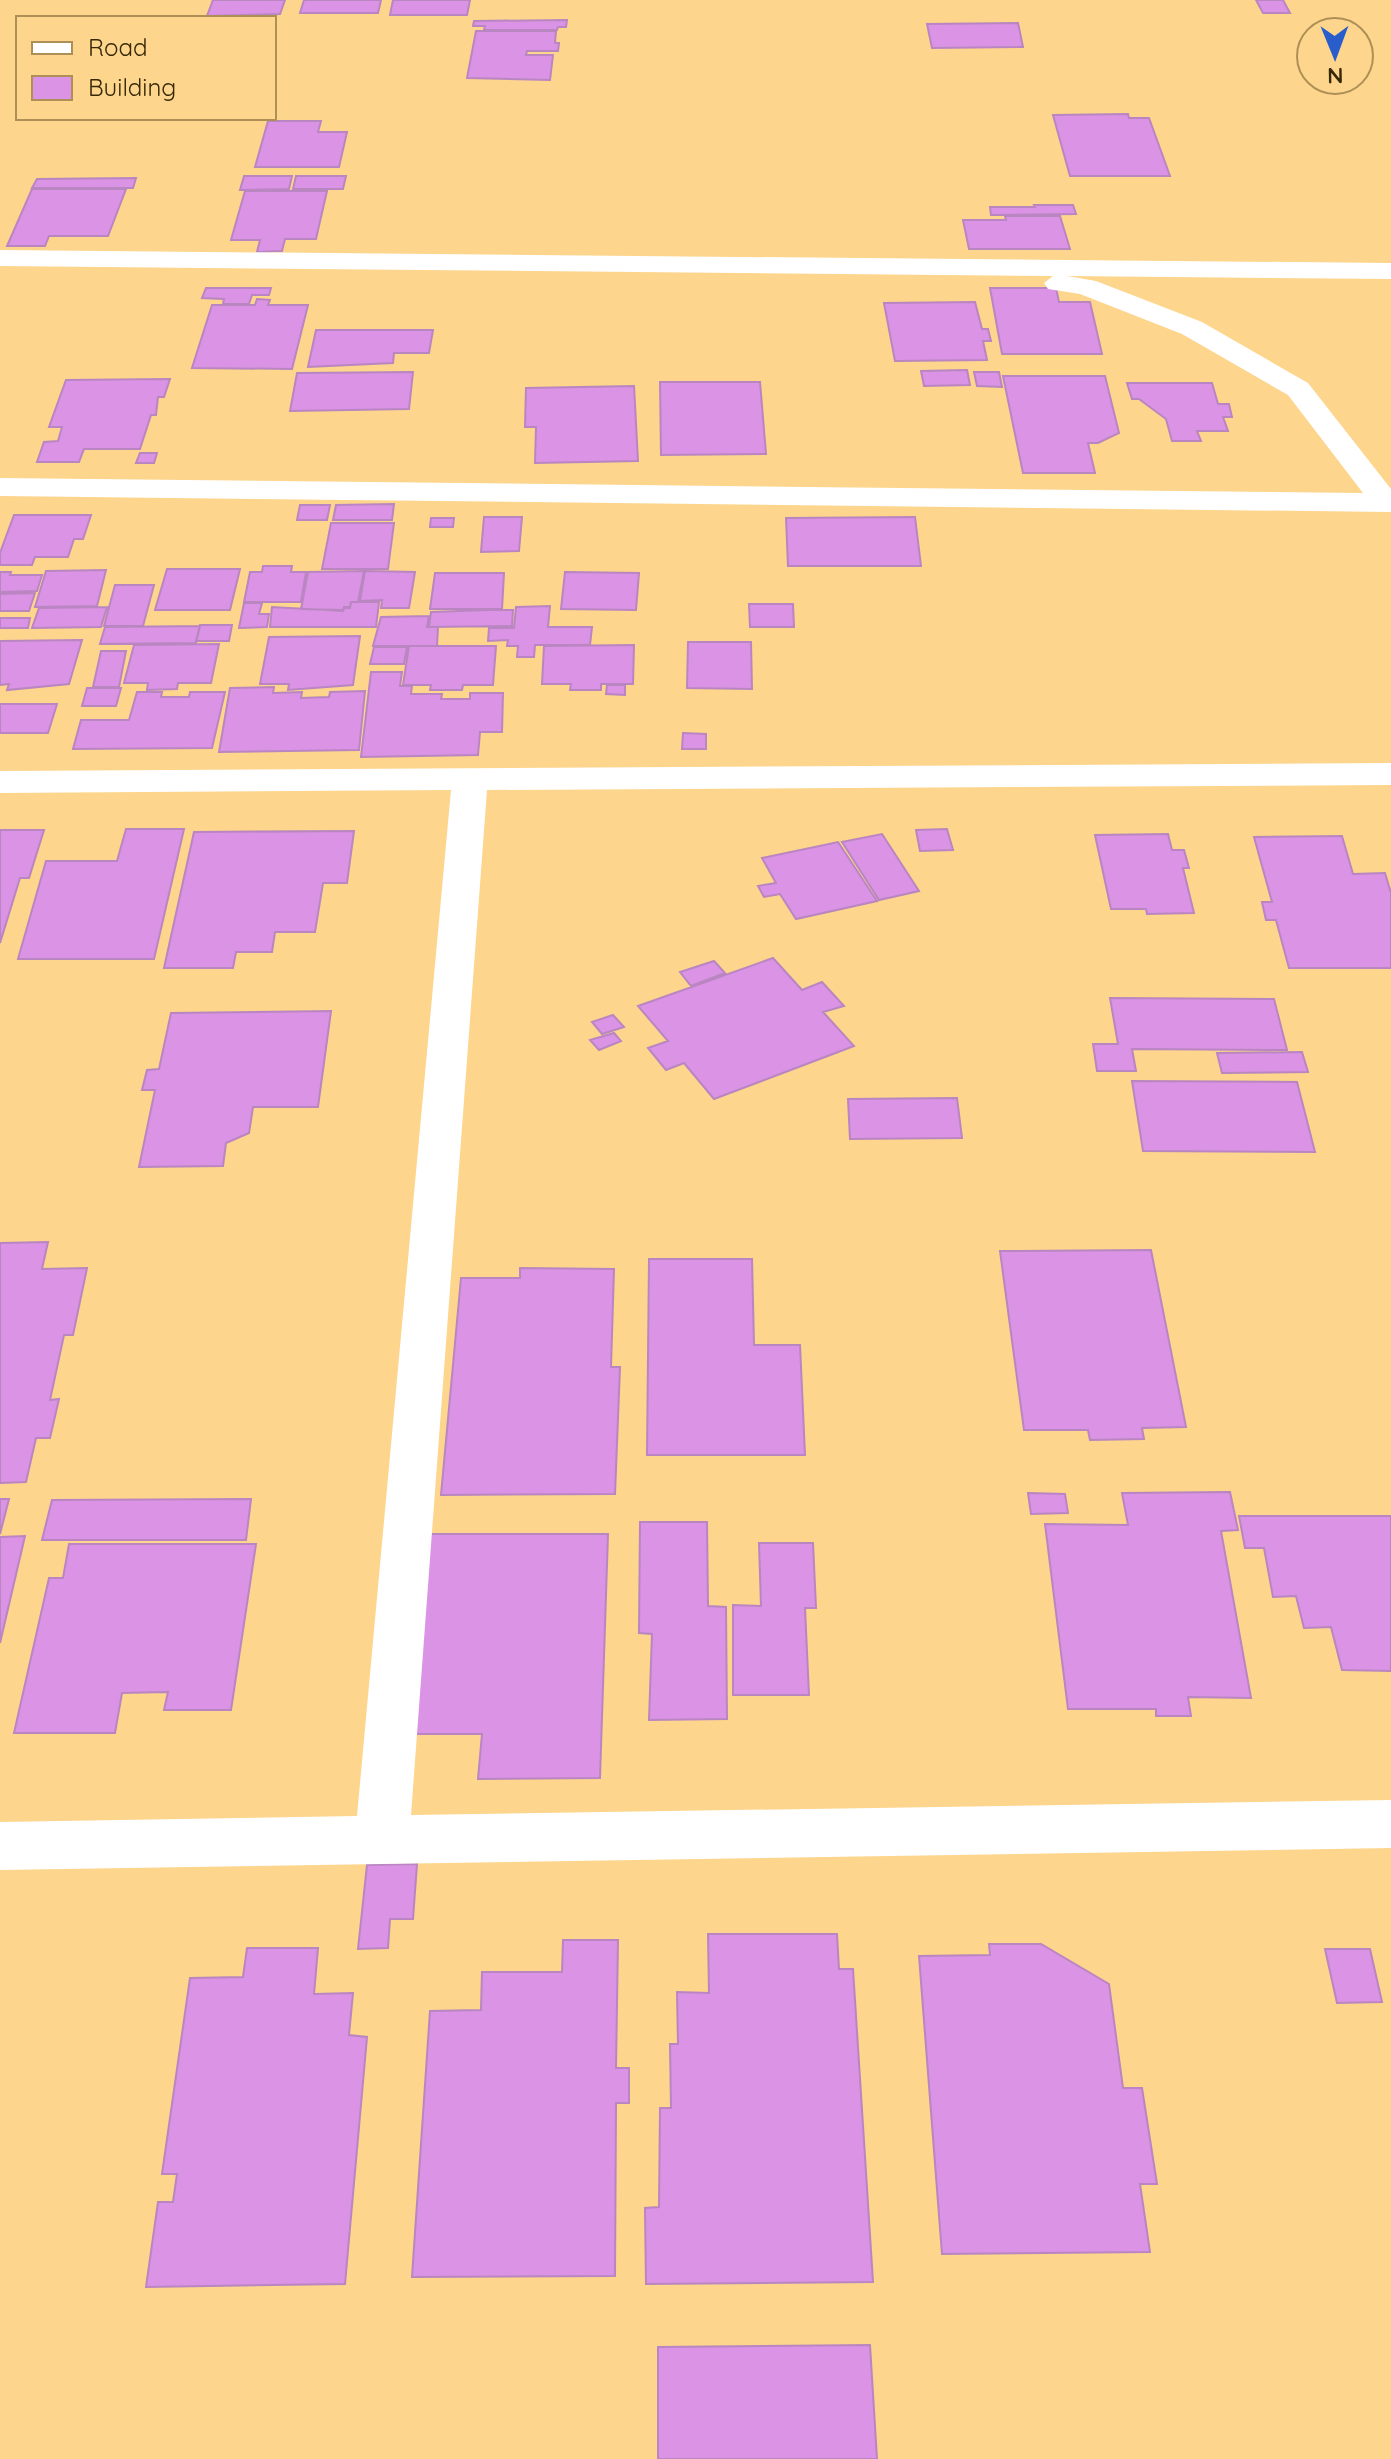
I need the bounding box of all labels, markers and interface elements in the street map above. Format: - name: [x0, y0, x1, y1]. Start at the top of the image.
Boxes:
- legend: [16, 16, 276, 120]
- north arrow: [1295, 16, 1375, 96]
- text: Road: [88, 32, 148, 62]
- text: N: [1327, 62, 1344, 90]
- text: Building: [88, 72, 176, 102]

